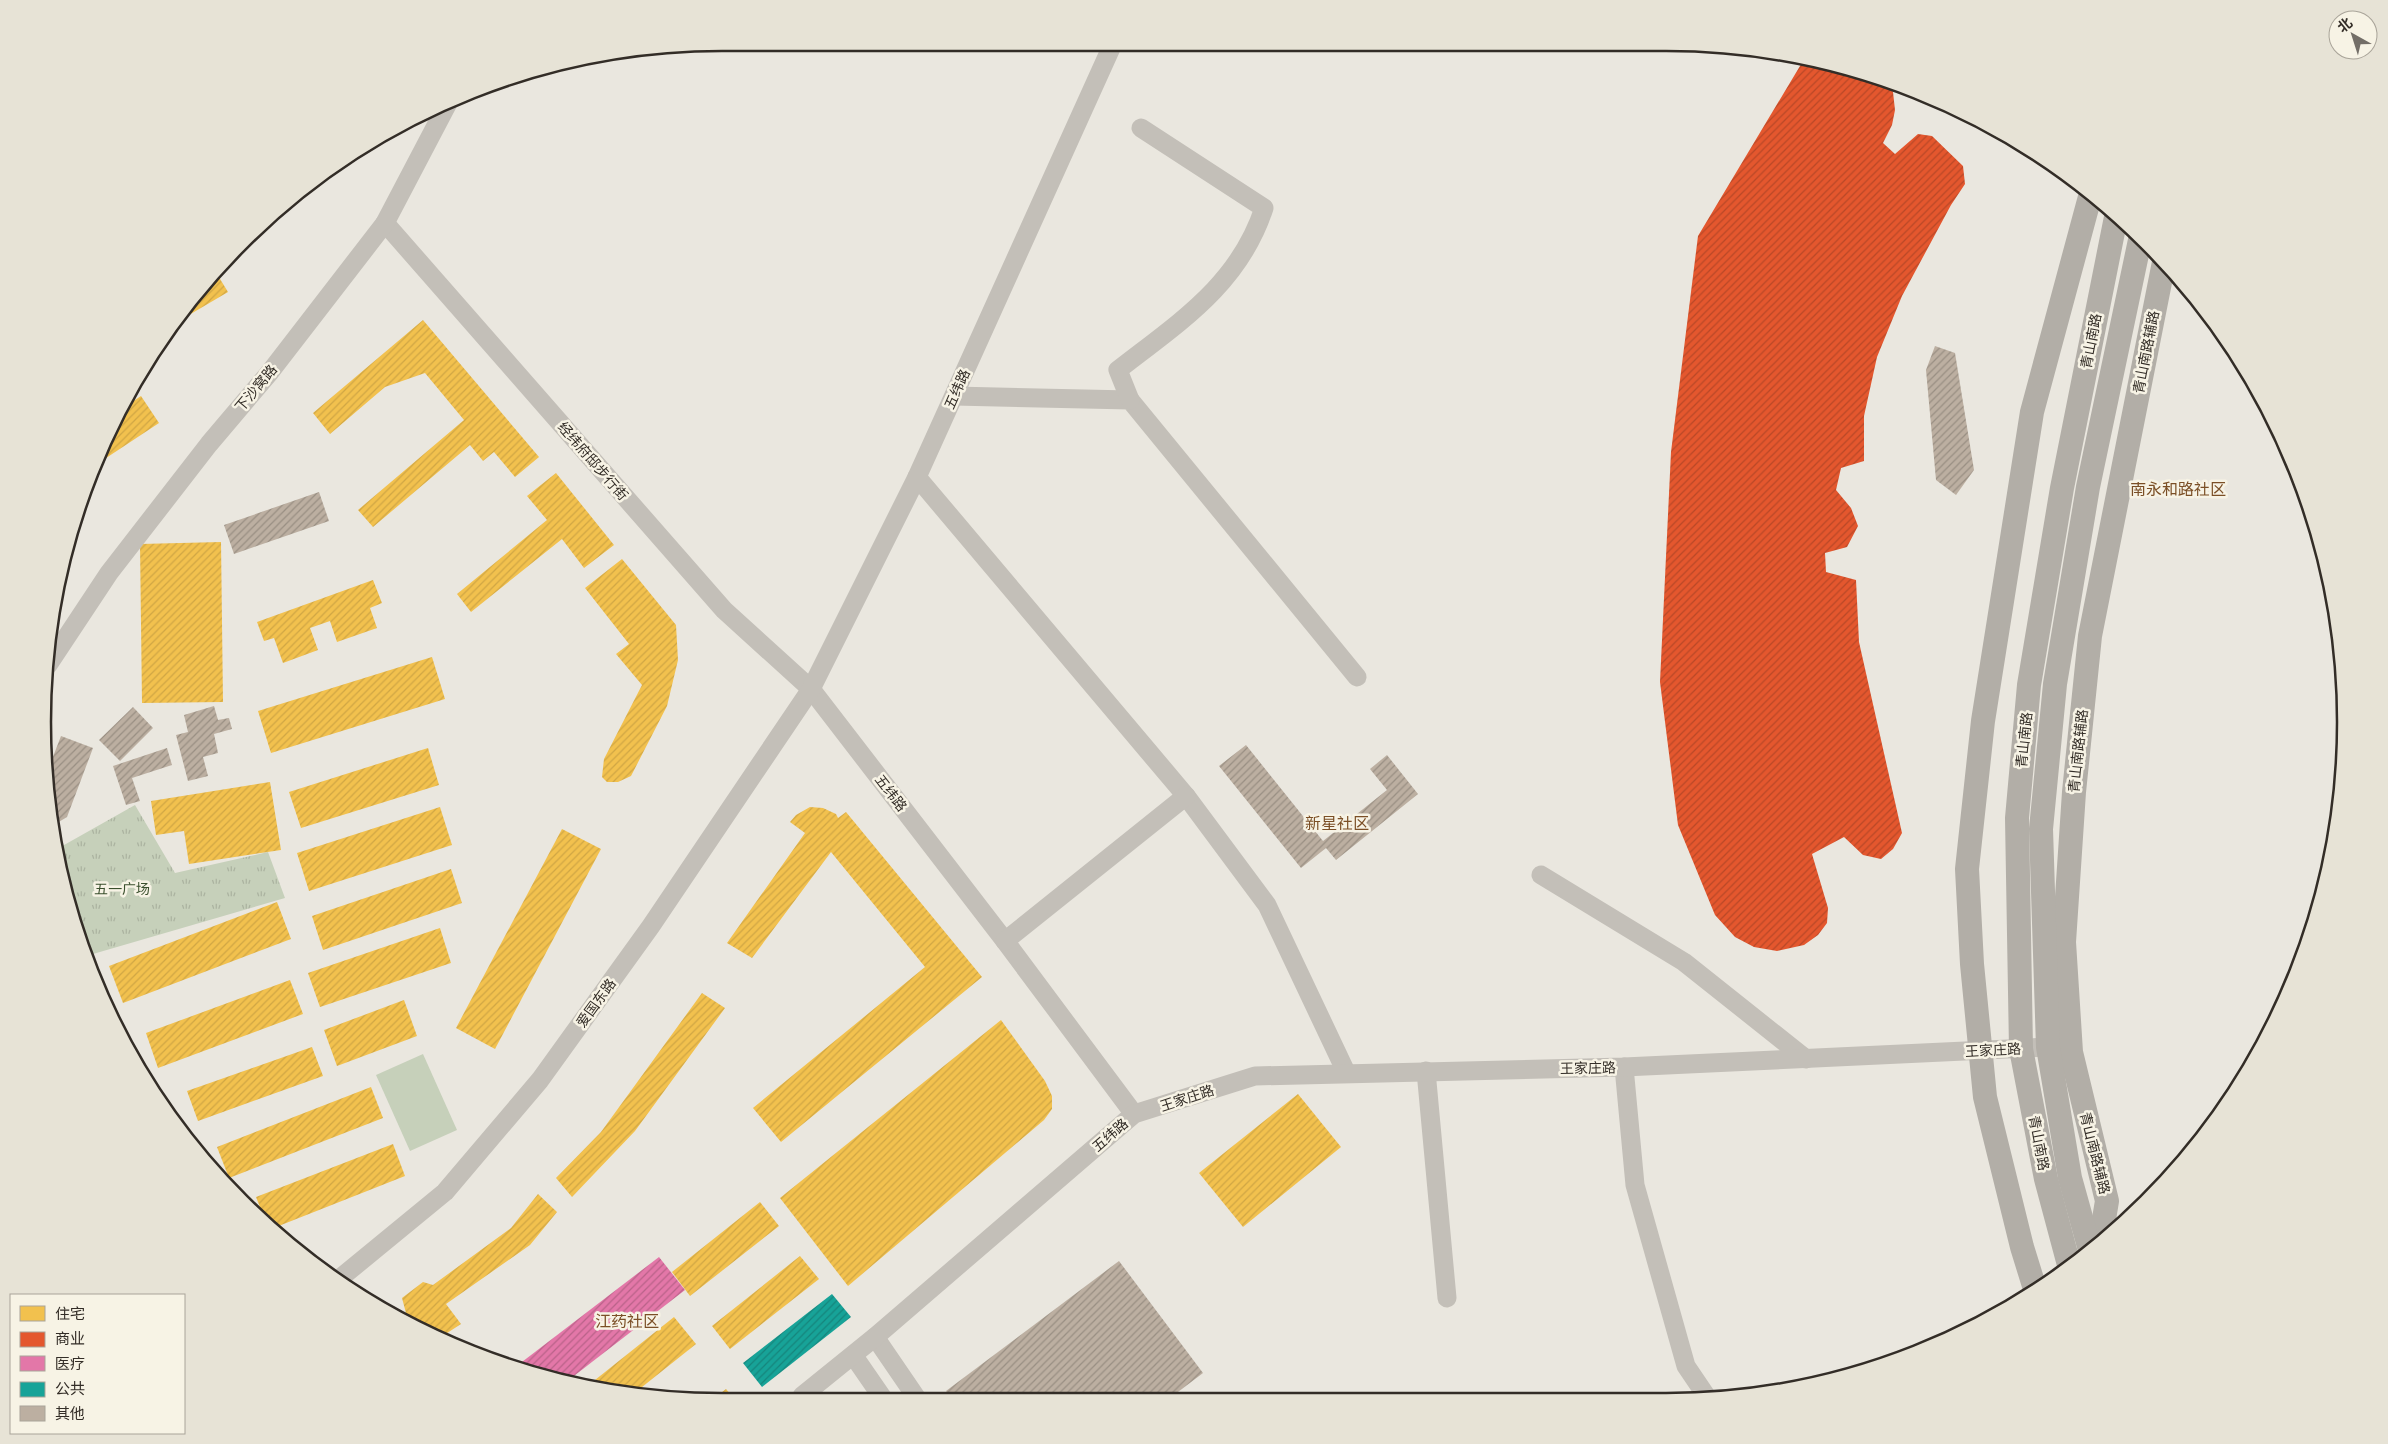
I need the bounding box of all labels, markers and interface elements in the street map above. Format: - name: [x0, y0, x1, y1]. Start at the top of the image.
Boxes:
- north arrow: [2328, 10, 2378, 60]
- text: 北: [2334, 13, 2356, 36]
- street label: 青山南路辅路: [2129, 309, 2163, 395]
- street label: 青山南路: [2077, 312, 2105, 370]
- street label: 下沙窝路: [231, 361, 281, 415]
- street label: 五纬路: [940, 366, 974, 412]
- street label: 经纬府邸步行街: [554, 418, 632, 504]
- district label: 南永和路社区: [2130, 480, 2226, 499]
- street label: 青山南路辅路: [2065, 708, 2091, 794]
- street label: 青山南路: [2012, 711, 2036, 769]
- street label: 五纬路: [871, 771, 911, 815]
- district label: 新星社区: [1305, 814, 1369, 833]
- park label: 五一广场: [94, 880, 150, 898]
- street label: 爱国东路: [572, 975, 620, 1031]
- street label: 王家庄路: [1965, 1040, 2021, 1060]
- street label: 王家庄路: [1560, 1059, 1616, 1077]
- street label: 王家庄路: [1158, 1081, 1216, 1115]
- street label: 青山南路辅路: [2076, 1110, 2114, 1196]
- street label: 五纬路: [1088, 1114, 1132, 1156]
- street label: 青山南路: [2025, 1114, 2053, 1172]
- legend: [10, 1294, 185, 1434]
- text: 住宅: [55, 1305, 85, 1323]
- district label: 江药社区: [595, 1312, 659, 1331]
- text: 商业: [55, 1330, 85, 1348]
- text: 医疗: [55, 1355, 85, 1373]
- text: 公共: [55, 1380, 85, 1398]
- text: 其他: [55, 1405, 85, 1423]

